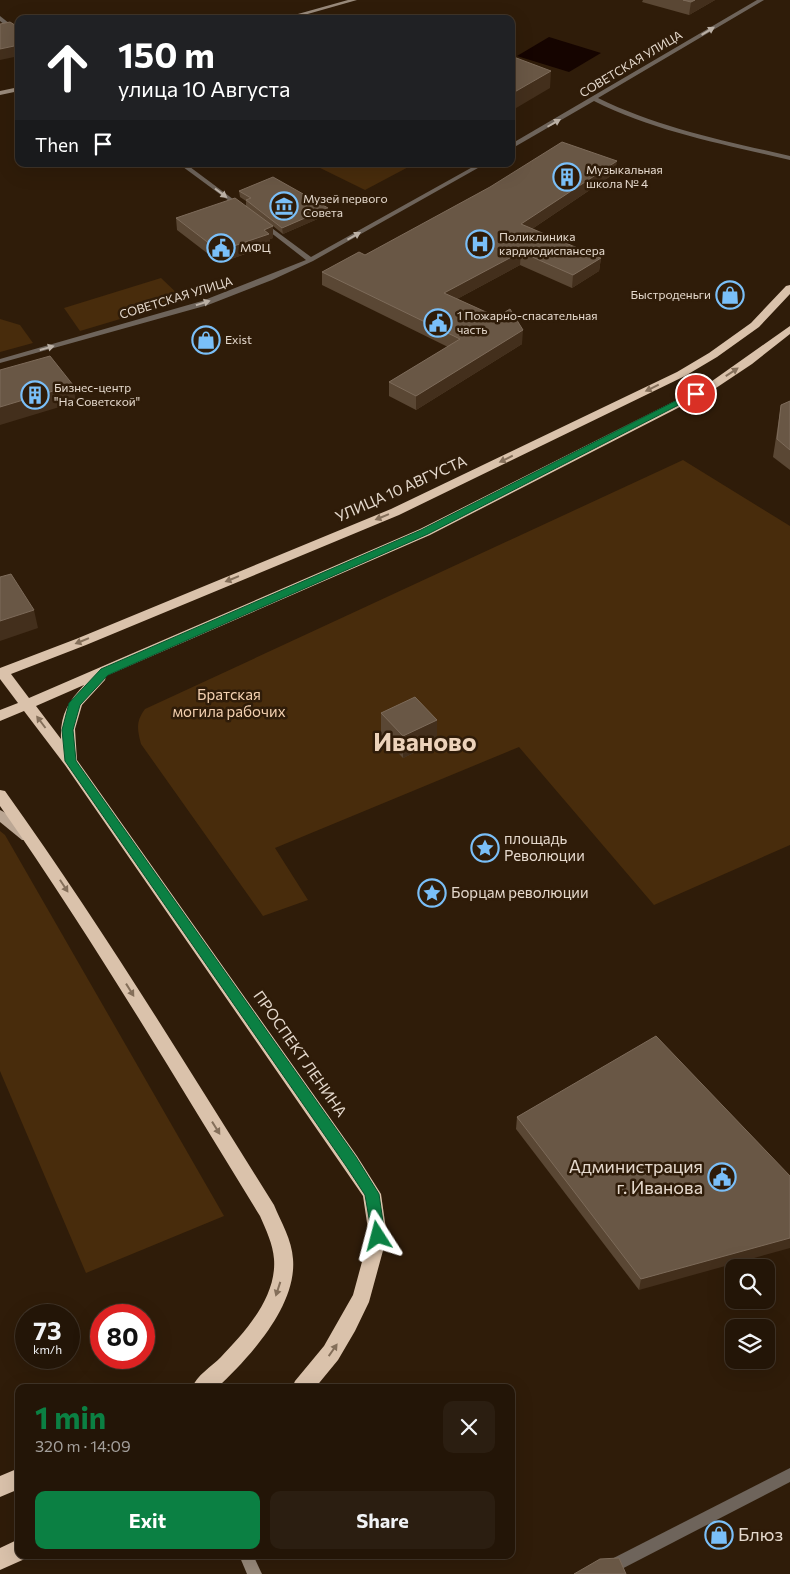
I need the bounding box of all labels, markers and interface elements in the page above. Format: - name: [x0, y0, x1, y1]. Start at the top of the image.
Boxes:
- street label: СОВЕТСКАЯ УЛИЦА: [576, 27, 684, 99]
- one-way arrow: [702, 27, 715, 36]
- text: 150 m: [118, 32, 215, 75]
- icon: ahead: [35, 35, 100, 100]
- text: улица 10 Августа: [118, 75, 291, 102]
- one-way arrow: [547, 118, 560, 127]
- icon: arrive: [89, 130, 117, 158]
- text: Then: [35, 133, 79, 156]
- building icon: Музыкальная школа № 4: [552, 162, 582, 192]
- place label: Музыкальная школа № 4: [586, 162, 663, 190]
- one-way arrow: [214, 188, 228, 198]
- museum icon: Музей первого Совета: [269, 191, 299, 221]
- place label: Музей первого Совета: [303, 191, 388, 219]
- hospital icon: Поликлиника кардиодиспансера: [465, 229, 495, 259]
- place label: Поликлиника кардиодиспансера: [499, 229, 605, 257]
- one-way arrow: [346, 232, 361, 240]
- public building icon: МФЦ: [206, 233, 236, 263]
- place label: МФЦ: [240, 240, 271, 254]
- street label: СОВЕТСКАЯ УЛИЦА: [117, 273, 234, 321]
- shop icon: Быстроденьги: [715, 280, 745, 310]
- place label: Быстроденьги: [631, 287, 711, 301]
- one-way arrow: [196, 299, 211, 307]
- public building icon: 1 Пожарно-спасательная часть: [423, 308, 453, 338]
- place label: 1 Пожарно-спасательная часть: [457, 308, 598, 336]
- shop icon: Exist: [191, 325, 221, 355]
- place label: Exist: [225, 332, 252, 346]
- one-way arrow: [39, 343, 54, 351]
- one-way arrow: [726, 367, 739, 377]
- pin: [675, 373, 717, 415]
- building icon: Бизнес-центр "На Советской": [20, 380, 50, 410]
- place label: Бизнес-центр "На Советской": [54, 380, 140, 408]
- icon: arrive: [682, 380, 710, 408]
- one-way arrow: [645, 384, 660, 392]
- street label: УЛИЦА 10 АВГУСТА: [332, 451, 469, 525]
- one-way arrow: [499, 455, 513, 463]
- one-way arrow: [375, 514, 389, 522]
- one-way arrow: [225, 576, 239, 584]
- one-way arrow: [75, 638, 89, 646]
- park label: Братская могила рабочих: [172, 685, 286, 720]
- one-way arrow: [35, 716, 46, 729]
- district label: Иваново: [373, 726, 477, 756]
- place label: площадь Революции: [504, 829, 585, 864]
- place icon: площадь Революции: [470, 833, 500, 863]
- place icon: Борцам революции: [417, 878, 447, 908]
- one-way arrow: [59, 879, 68, 893]
- place label: Борцам революции: [451, 883, 589, 901]
- one-way arrow: [126, 983, 135, 997]
- street label: ПРОСПЕКТ ЛЕНИНА: [250, 987, 351, 1120]
- one-way arrow: [211, 1122, 221, 1135]
- place label: Администрация г. Иванова: [569, 1155, 703, 1198]
- public building icon: Администрация г. Иванова: [707, 1162, 737, 1192]
- position arrow: [351, 1209, 403, 1261]
- map controls: [725, 1259, 775, 1369]
- button: search: [725, 1259, 775, 1309]
- one-way arrow: [273, 1282, 281, 1297]
- speed limit sign: 80: [90, 1304, 155, 1369]
- text: 73: [33, 1315, 62, 1345]
- button: layers: [725, 1319, 775, 1369]
- text: km/h: [33, 1342, 62, 1356]
- one-way arrow: [328, 1343, 338, 1357]
- text: 1 min: [35, 1398, 106, 1435]
- button: close: [443, 1401, 495, 1453]
- text: 320 m · 14:09: [35, 1436, 131, 1455]
- button: Exit: [35, 1491, 260, 1549]
- button: Share: [270, 1491, 495, 1549]
- shop icon: Блюз: [704, 1520, 734, 1550]
- place label: Блюз: [738, 1523, 783, 1545]

